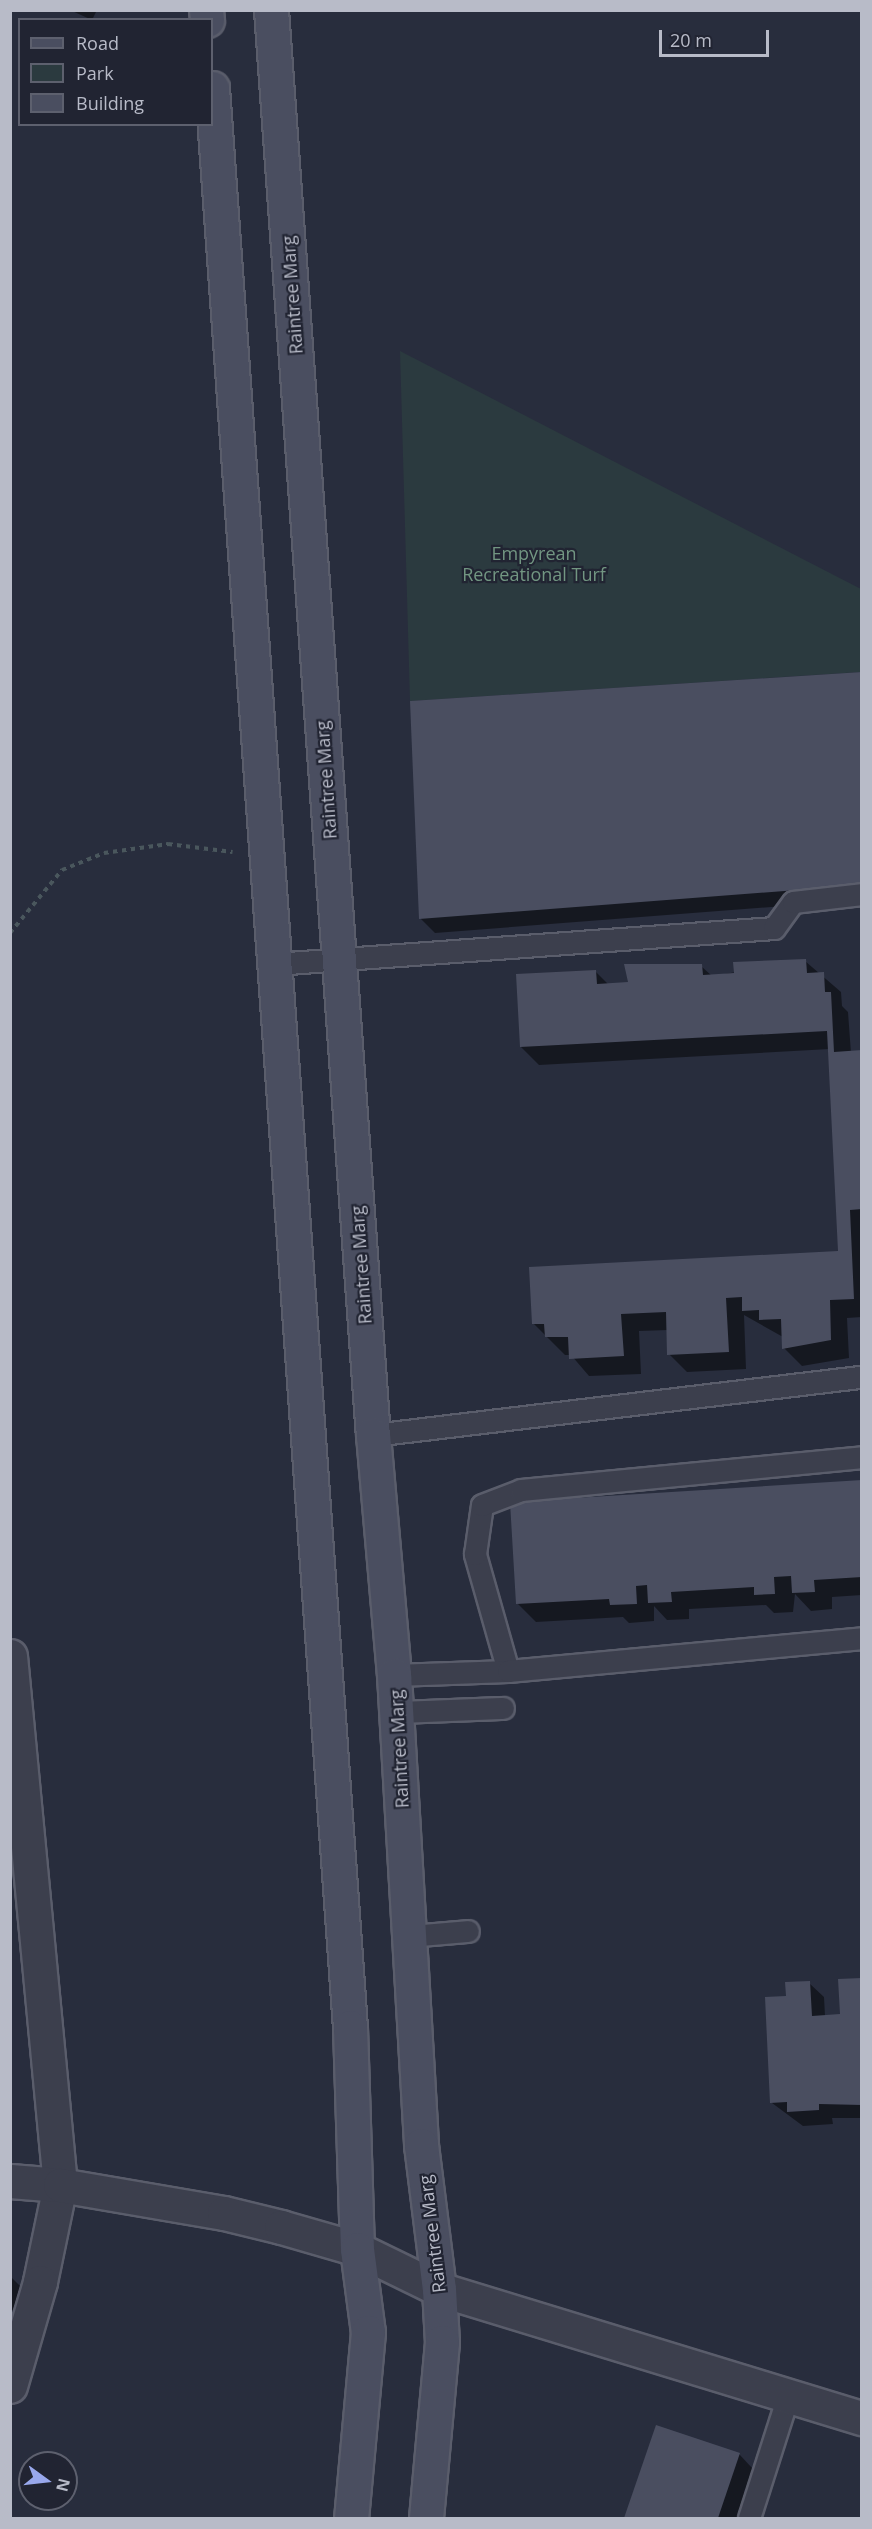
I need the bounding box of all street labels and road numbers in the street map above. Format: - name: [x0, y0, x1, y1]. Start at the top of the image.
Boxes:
- street label: Raintree Marg: [277, 235, 307, 355]
- street label: Raintree Marg: [311, 720, 341, 840]
- street label: Raintree Marg: [346, 1205, 376, 1325]
- street label: Raintree Marg: [385, 1689, 413, 1809]
- street label: Raintree Marg: [414, 2174, 450, 2294]

